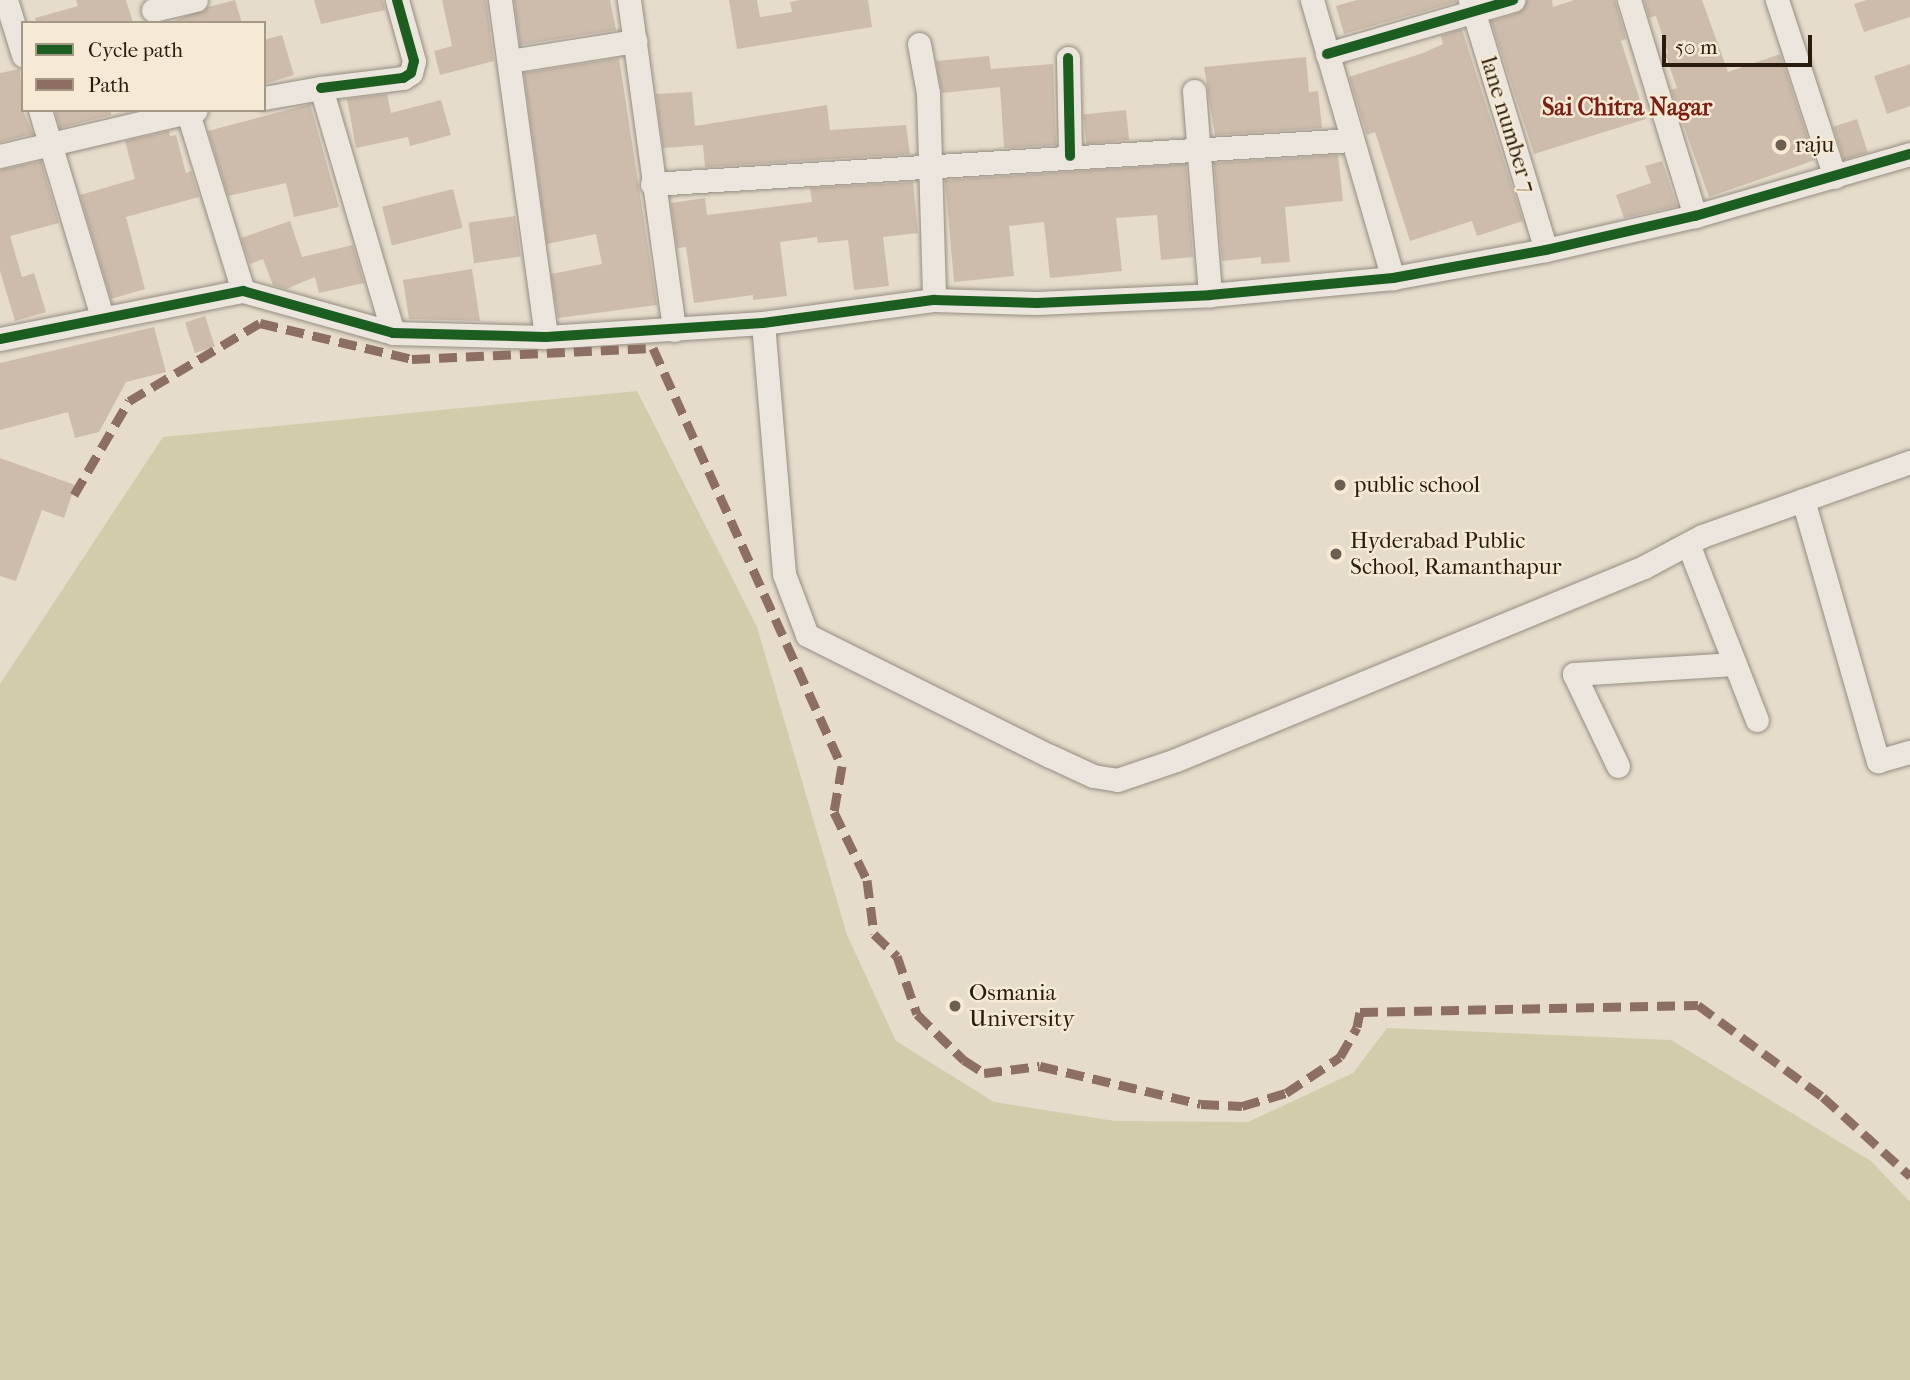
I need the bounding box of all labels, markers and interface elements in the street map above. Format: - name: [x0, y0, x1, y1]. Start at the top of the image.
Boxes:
- legend: [21, 21, 266, 112]
- scale bar: [1665, 21, 1815, 65]
- text: 50 m: [1675, 35, 1718, 59]
- text: Cycle path: [88, 38, 183, 62]
- street label: lane number 7: [1474, 54, 1542, 196]
- text: Path: [88, 73, 129, 97]
- district label: Sai Chitra Nagar: [1542, 94, 1712, 122]
- place label: raju: [1795, 131, 1834, 159]
- marker: raju: [1773, 137, 1789, 153]
- place label: public school: [1354, 471, 1480, 499]
- marker: public school: [1332, 477, 1348, 493]
- place label: Hyderabad Public School, Ramanthapur: [1350, 527, 1561, 581]
- marker: Hyderabad Public School, Ramanthapur: [1328, 546, 1344, 562]
- place label: Osmania University: [969, 979, 1074, 1033]
- marker: Osmania University: [947, 998, 963, 1014]

